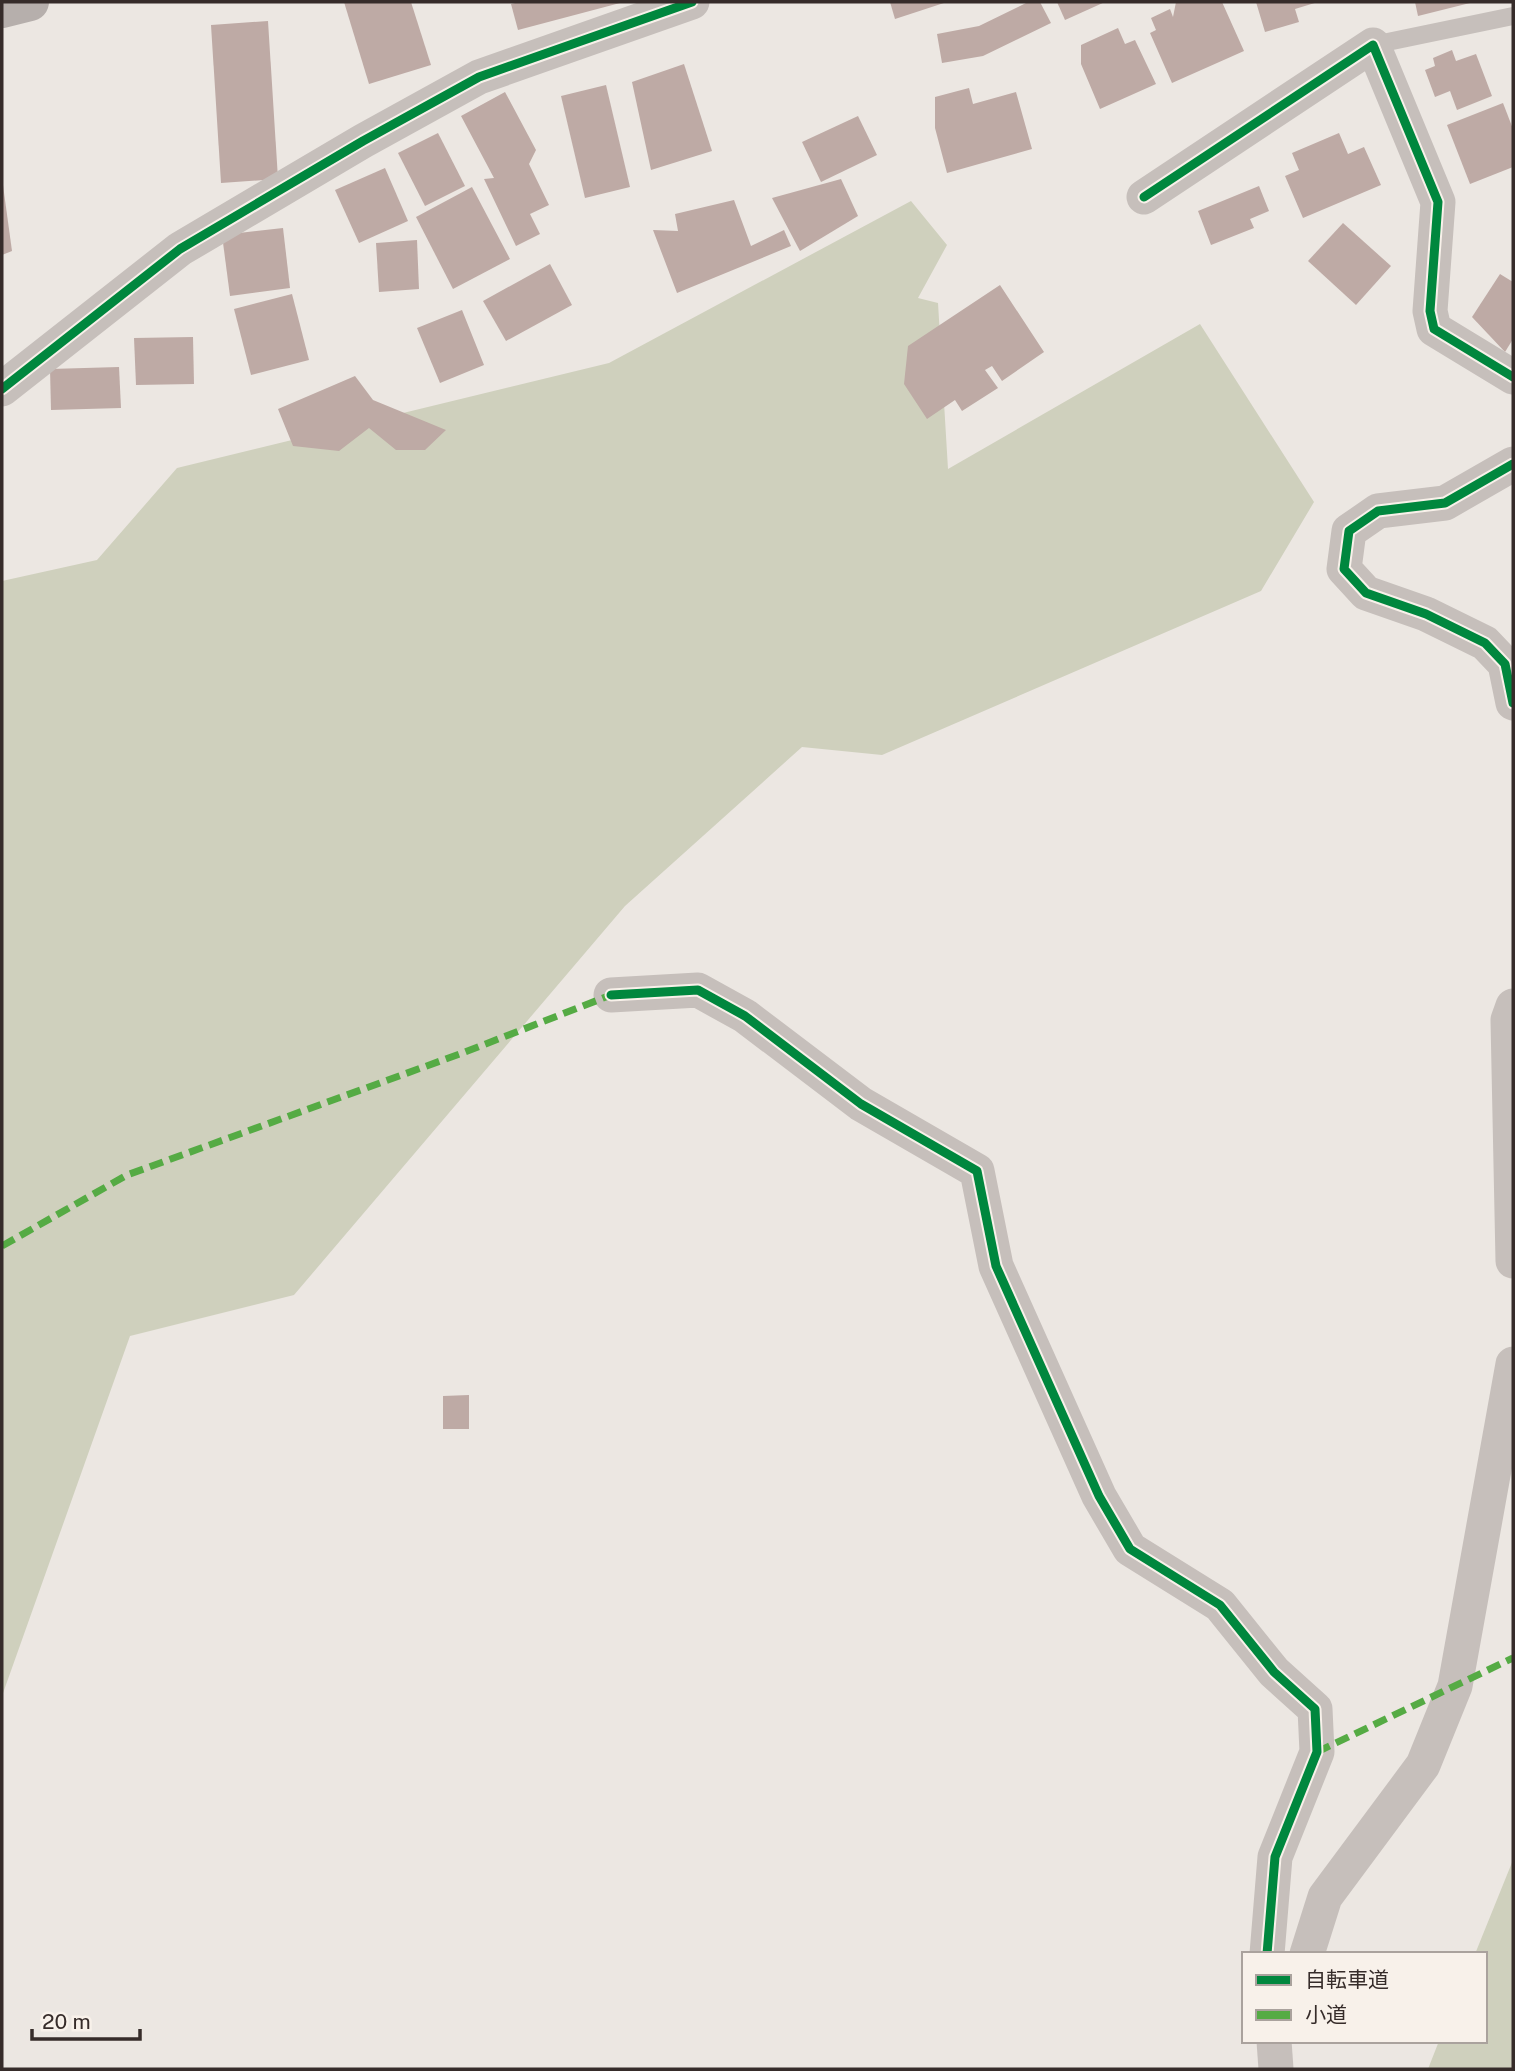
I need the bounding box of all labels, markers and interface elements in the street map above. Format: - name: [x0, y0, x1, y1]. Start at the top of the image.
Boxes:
- legend: [1242, 1952, 1487, 2043]
- text: 自転車道: [1305, 1967, 1389, 1992]
- scale bar: [32, 1997, 140, 2041]
- text: 小道: [1305, 2002, 1347, 2027]
- text: 20 m: [42, 2009, 91, 2034]

